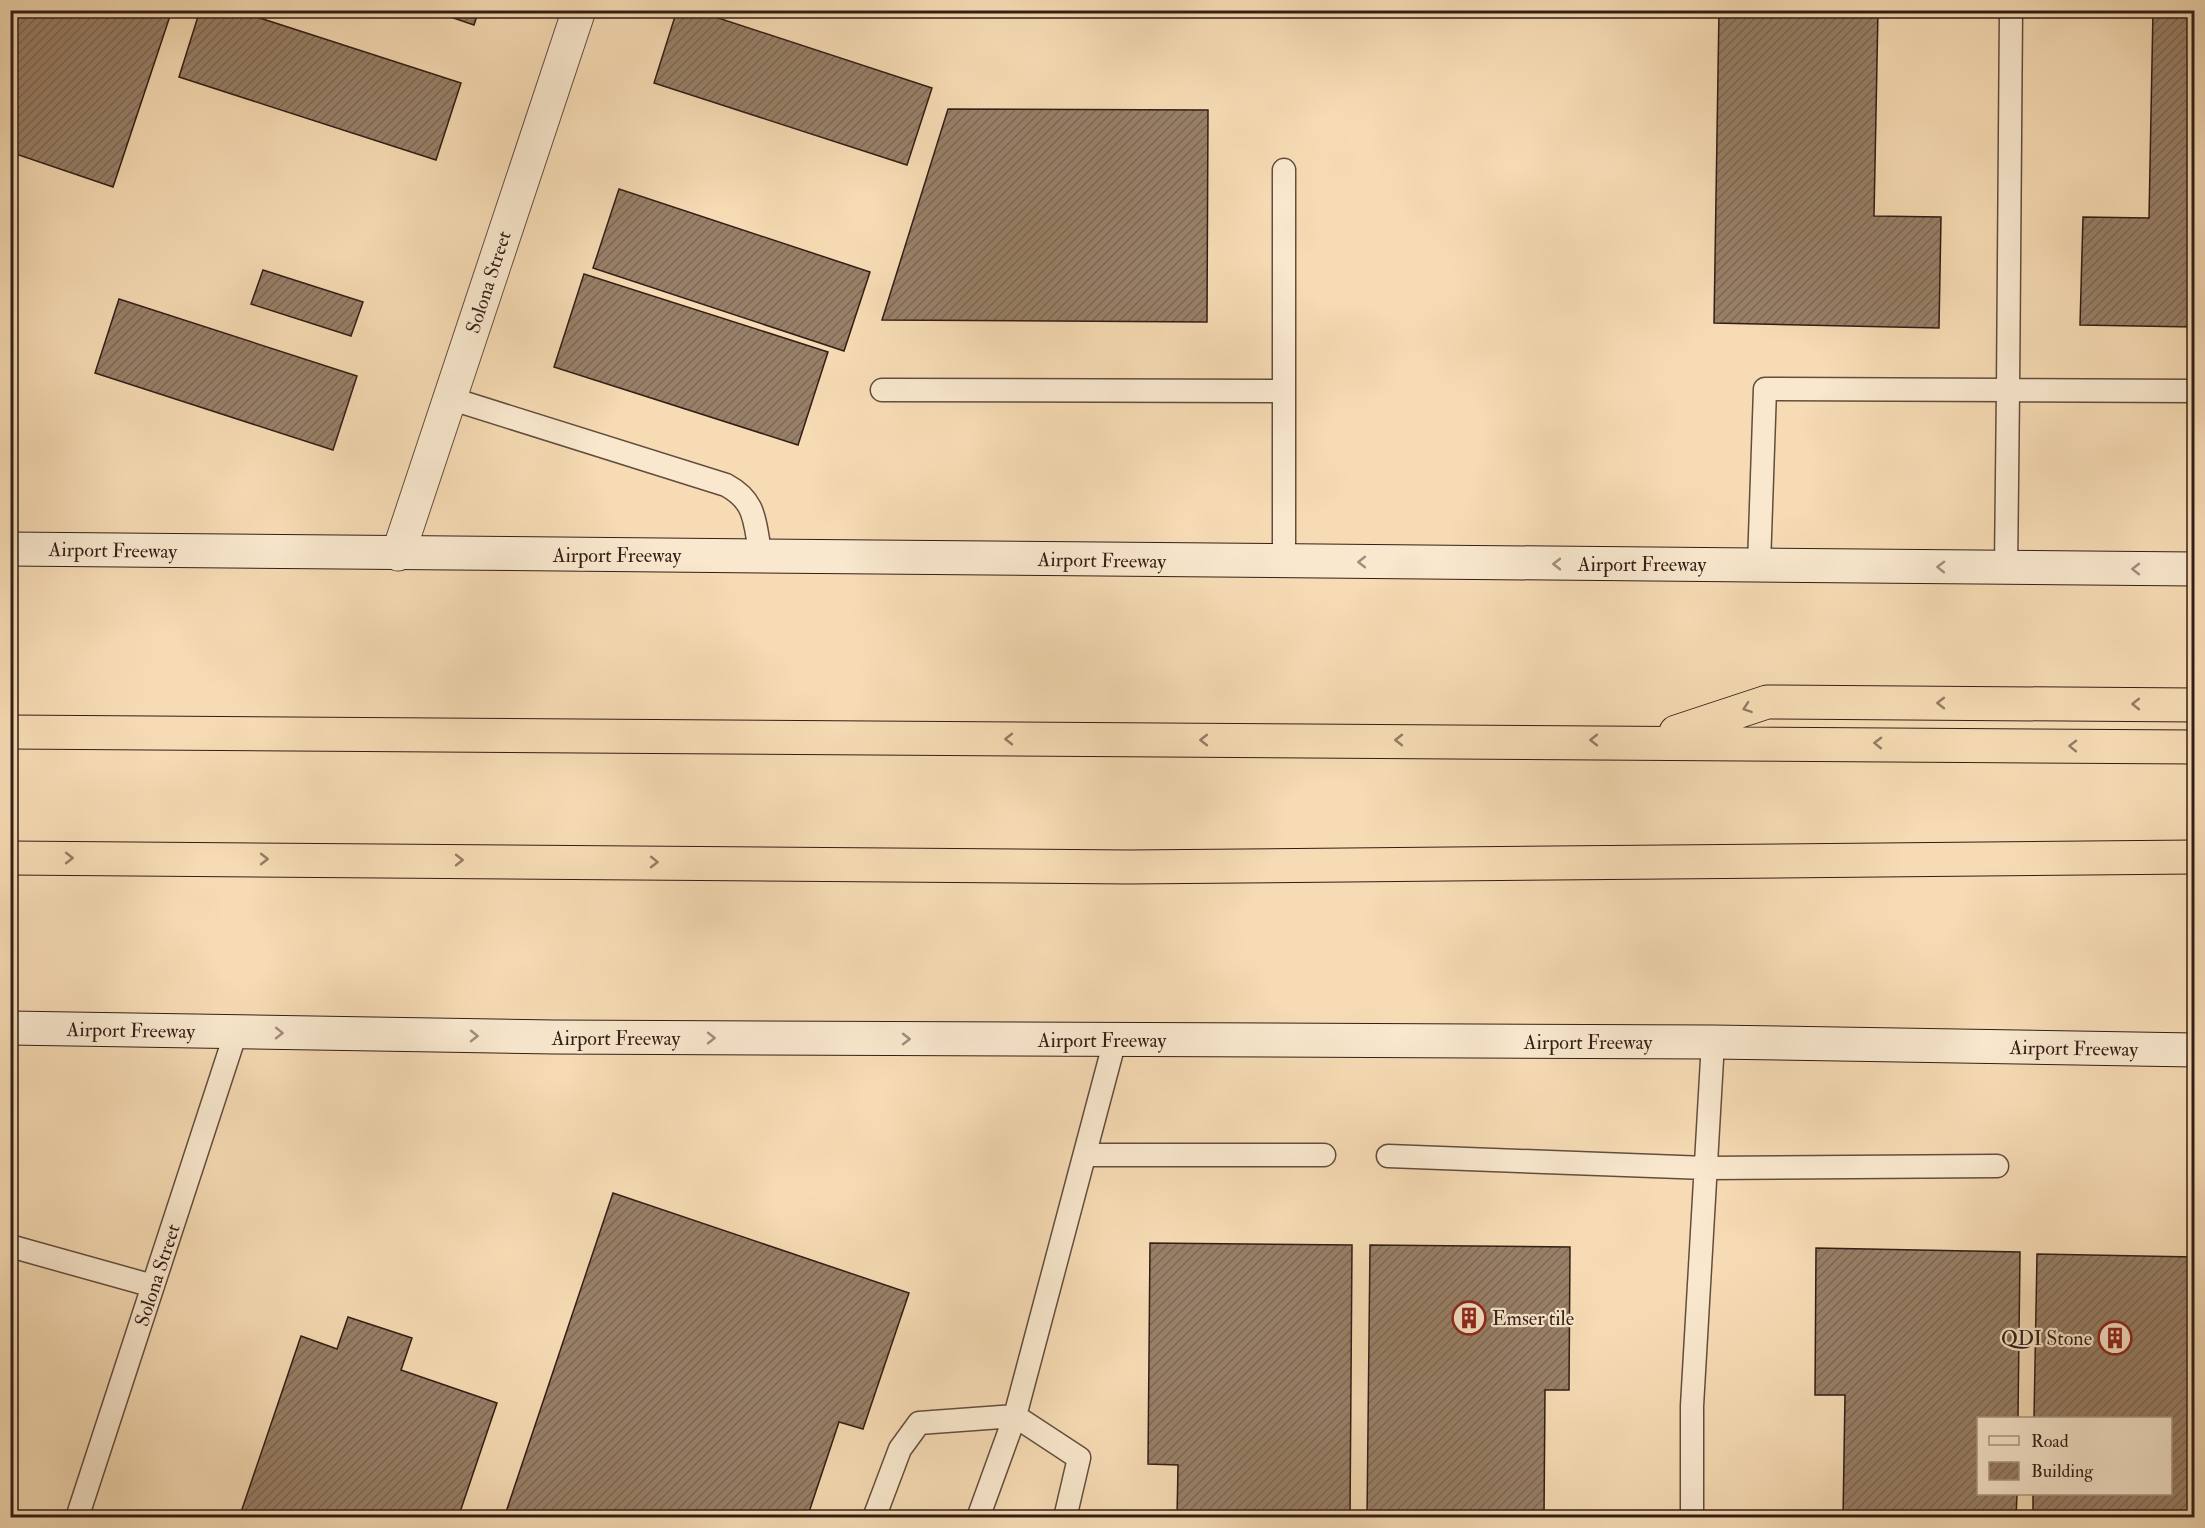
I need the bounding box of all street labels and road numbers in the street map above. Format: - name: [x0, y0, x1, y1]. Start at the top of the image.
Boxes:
- street label: Solona Street: [460, 227, 517, 337]
- street label: Airport Freeway: [47, 537, 179, 565]
- street label: Airport Freeway: [552, 543, 683, 569]
- street label: Airport Freeway: [1036, 547, 1168, 575]
- street label: Airport Freeway: [1577, 552, 1708, 578]
- street label: Airport Freeway: [65, 1017, 197, 1045]
- street label: Airport Freeway: [551, 1026, 682, 1052]
- street label: Airport Freeway: [1037, 1028, 1168, 1054]
- street label: Airport Freeway: [1523, 1030, 1654, 1056]
- street label: Airport Freeway: [2008, 1035, 2140, 1063]
- street label: Solona Street: [129, 1220, 186, 1330]

